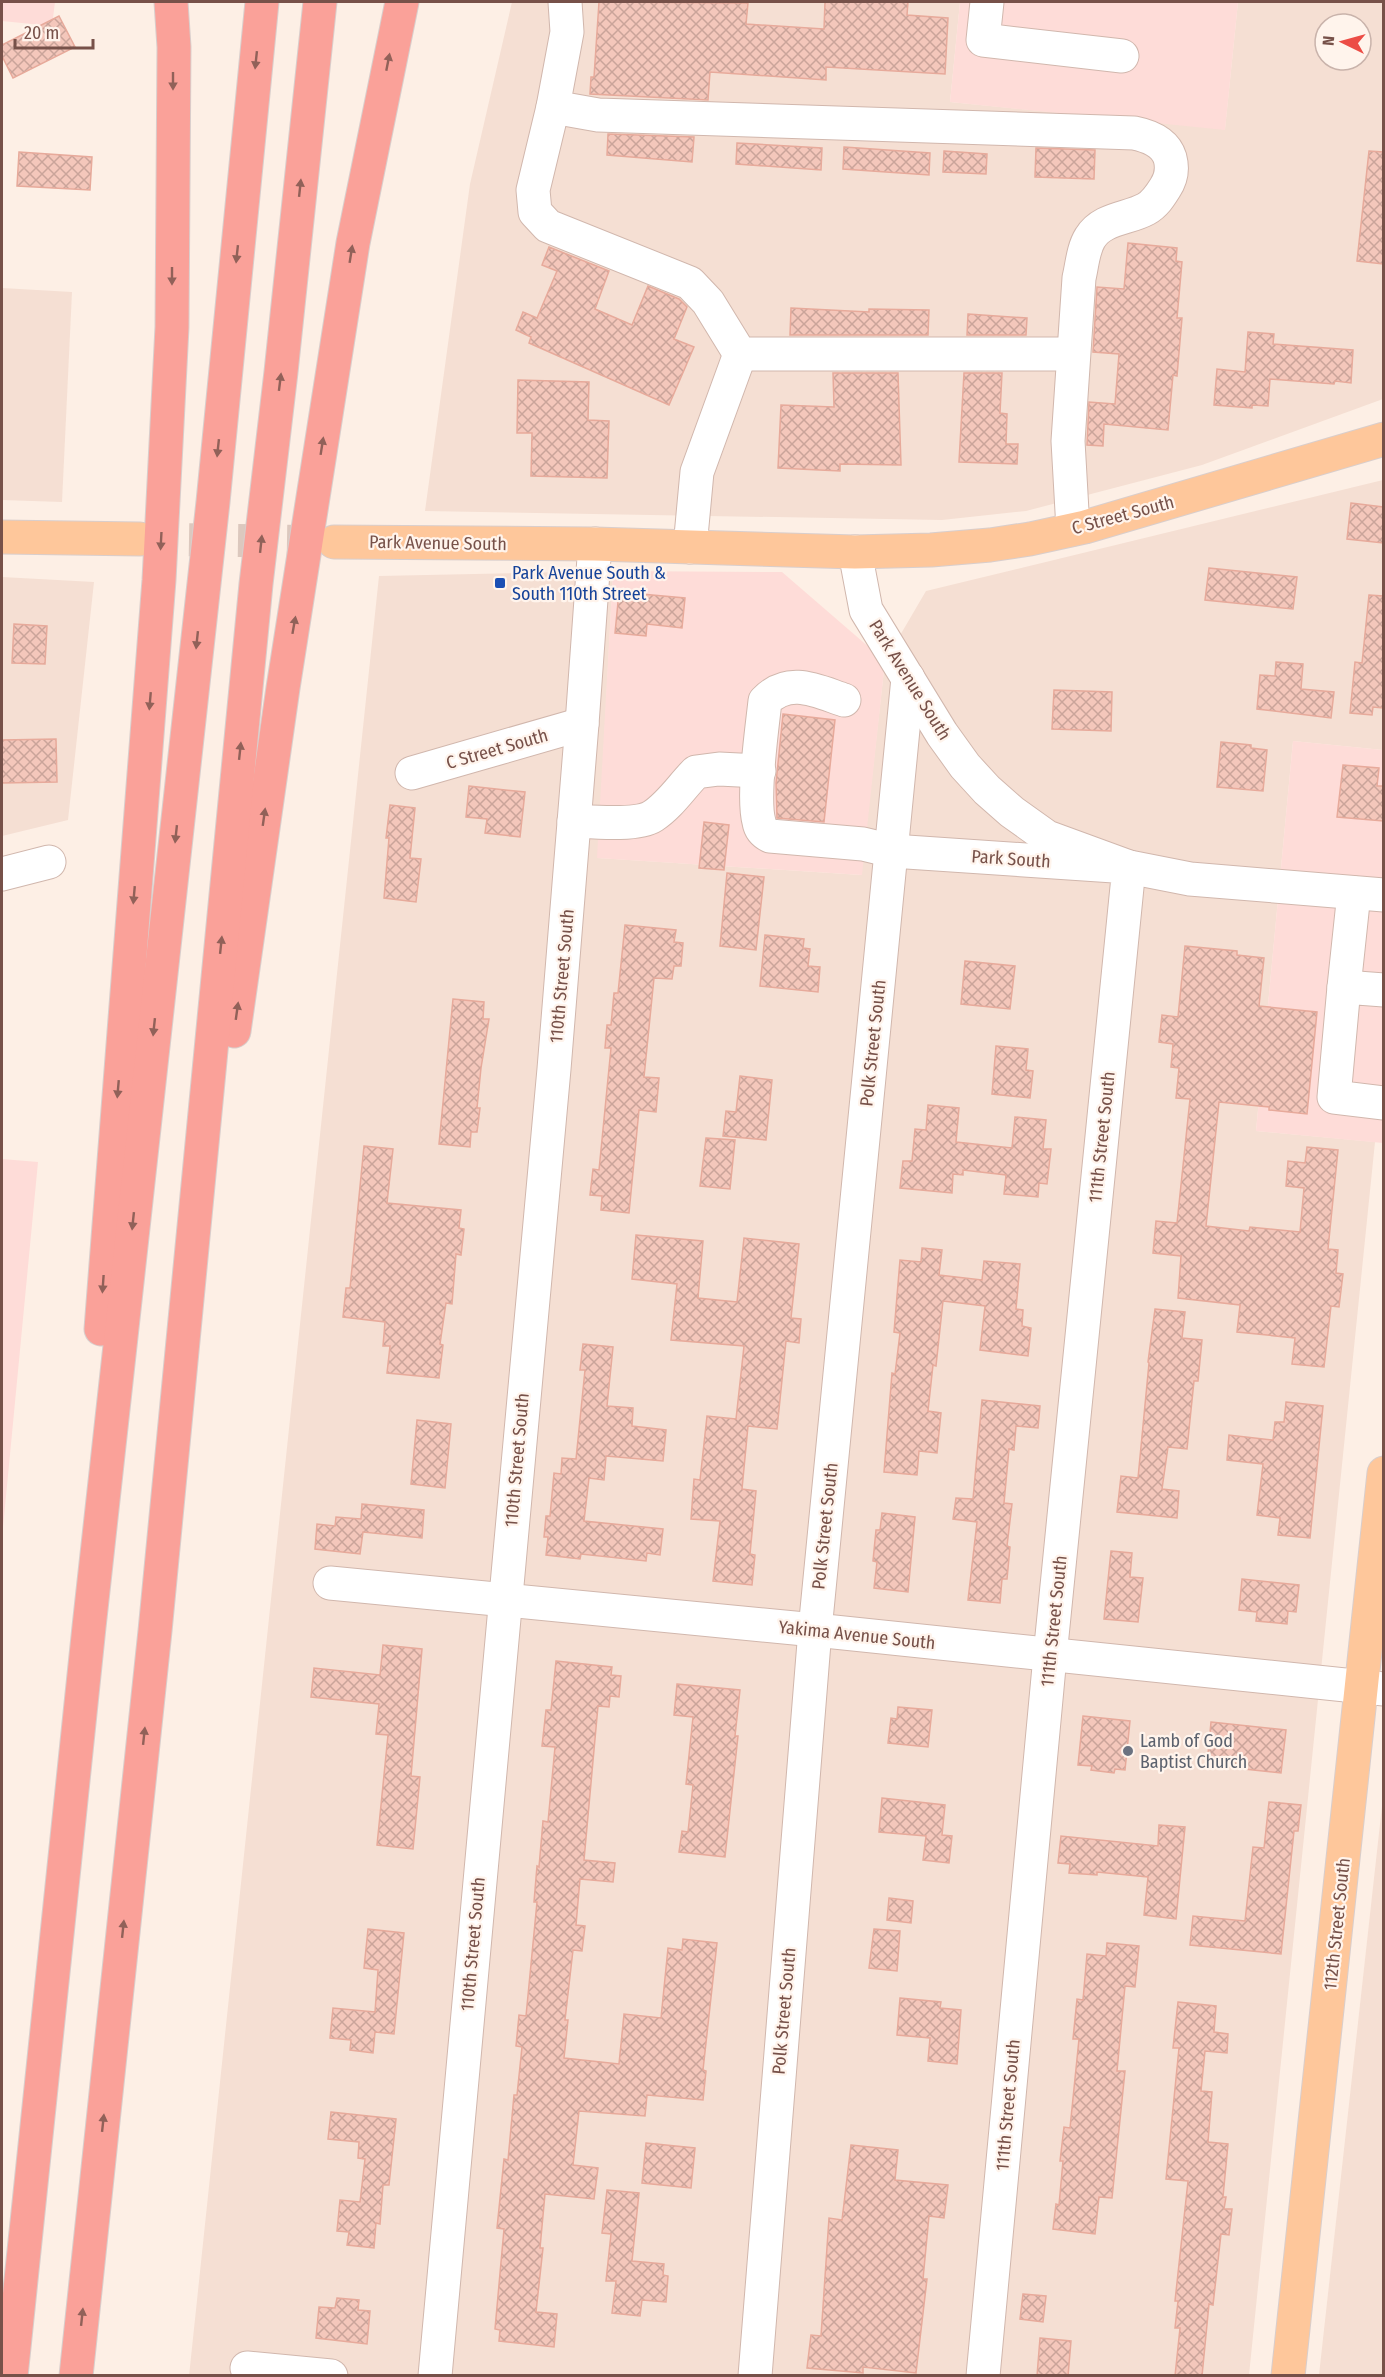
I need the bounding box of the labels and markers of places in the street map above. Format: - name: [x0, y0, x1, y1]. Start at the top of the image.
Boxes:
- place label: Park Avenue South & South 110th Street: [512, 562, 666, 605]
- marker: Park Avenue South & South 110th Street: [493, 576, 507, 590]
- place label: Lamb of God Baptist Church: [1140, 1730, 1247, 1773]
- marker: Lamb of God Baptist Church: [1121, 1744, 1135, 1758]

